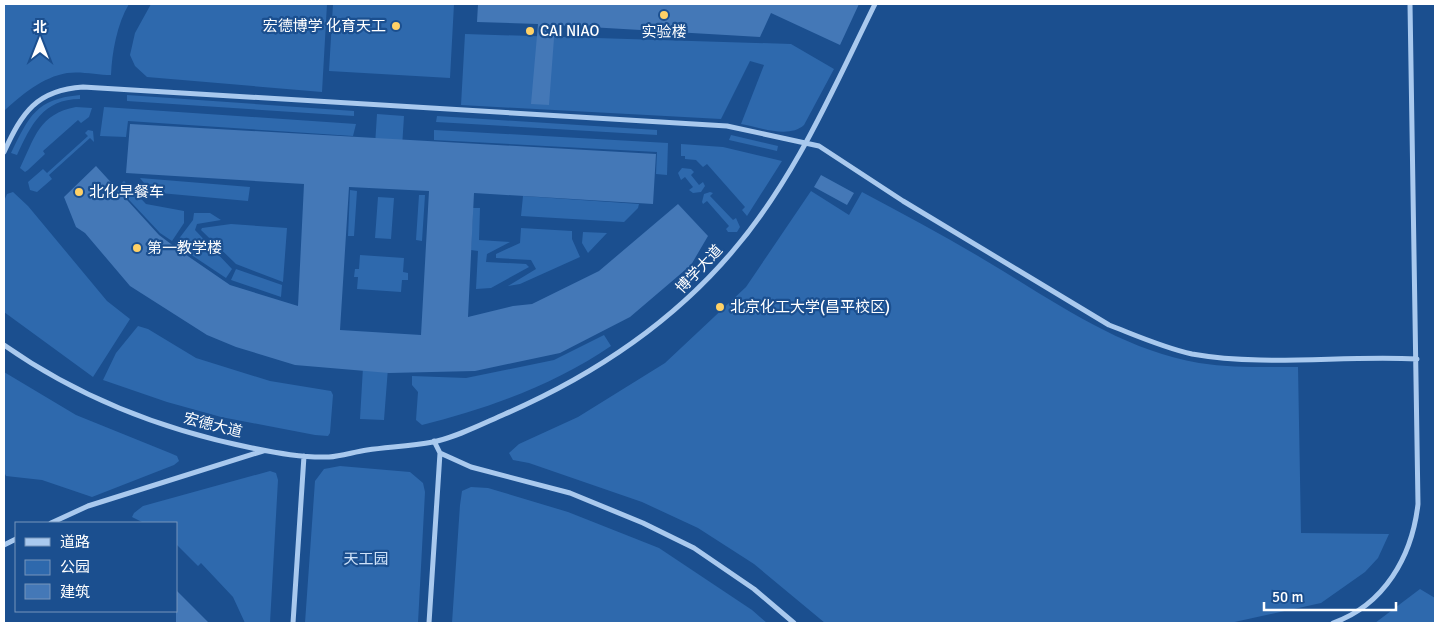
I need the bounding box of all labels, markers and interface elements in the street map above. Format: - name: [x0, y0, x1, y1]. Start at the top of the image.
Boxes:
- marker: 实验楼: [658, 9, 670, 21]
- north arrow: [15, 15, 65, 65]
- place label: 宏德博学 化育天工: [263, 17, 386, 35]
- text: 北: [33, 19, 47, 36]
- marker: 宏德博学 化育天工: [390, 20, 402, 32]
- place label: CAI NIAO: [540, 22, 600, 40]
- place label: 实验楼: [641, 23, 687, 41]
- marker: CAI NIAO: [524, 25, 536, 37]
- place label: 北化早餐车: [89, 183, 164, 201]
- marker: 北化早餐车: [73, 186, 85, 198]
- place label: 第一教学楼: [147, 239, 222, 257]
- street label: 博学大道: [672, 241, 726, 297]
- marker: 第一教学楼: [131, 242, 143, 254]
- place label: 北京化工大学(昌平校区): [730, 298, 890, 316]
- marker: 北京化工大学(昌平校区): [714, 301, 726, 313]
- street label: 宏德大道: [182, 409, 244, 441]
- legend: [15, 522, 178, 612]
- text: 道路: [60, 533, 90, 551]
- park label: 天工园: [343, 550, 389, 568]
- text: 公园: [60, 558, 90, 576]
- scale bar: [1264, 580, 1396, 612]
- text: 建筑: [60, 583, 90, 601]
- text: 50 m: [1272, 588, 1303, 606]

